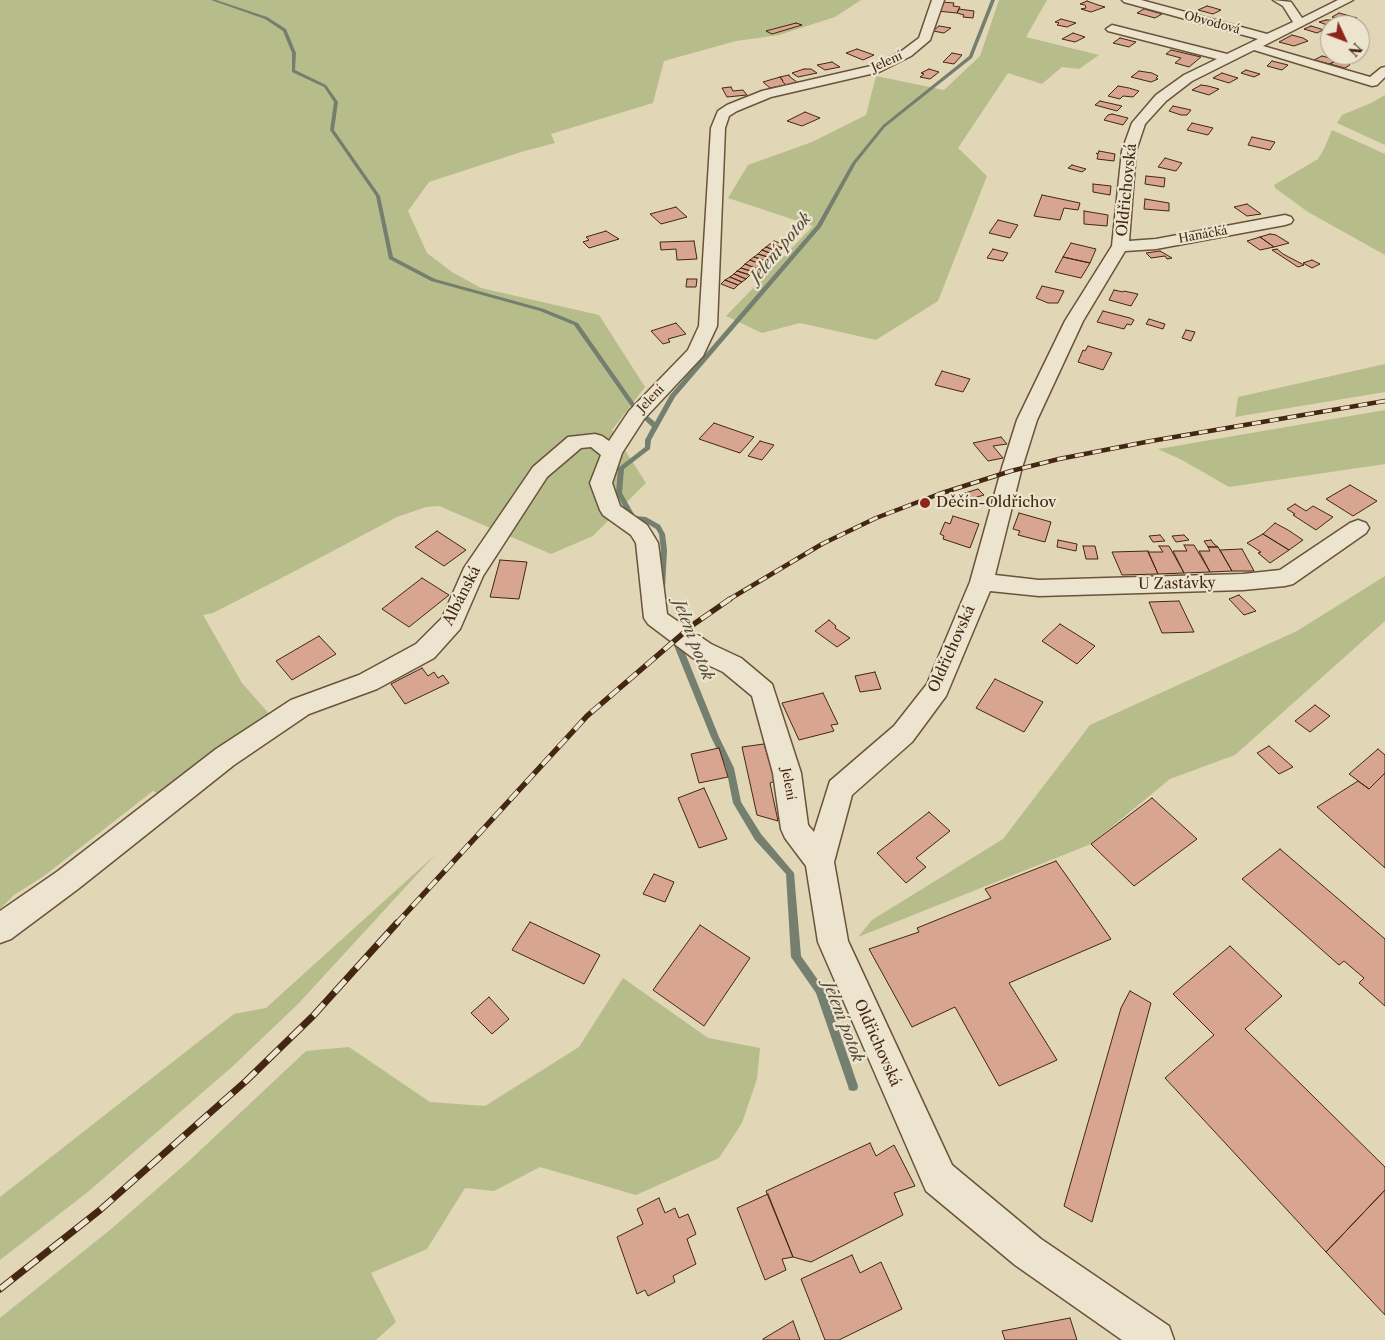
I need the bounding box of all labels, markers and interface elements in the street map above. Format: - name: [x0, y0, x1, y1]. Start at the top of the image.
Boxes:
- street label: Obvodová: [1182, 9, 1242, 37]
- north arrow: [1320, 15, 1370, 65]
- text: N: [1345, 39, 1366, 60]
- street label: Jelení: [869, 49, 905, 75]
- street label: Oldřichovská: [1113, 143, 1141, 237]
- water label: Jelení potok: [746, 209, 816, 287]
- street label: Hanácká: [1177, 224, 1229, 246]
- street label: Jelení: [635, 382, 667, 416]
- place label: Děčín-Oldřichov: [936, 494, 1056, 512]
- marker: Děčín-Oldřichov: [918, 496, 932, 510]
- street label: Albánská: [439, 563, 485, 629]
- street label: U Zastávky: [1138, 574, 1216, 594]
- water label: Jelení potok: [669, 597, 717, 683]
- street label: Oldřichovská: [925, 603, 979, 695]
- street label: Jelení: [778, 767, 798, 801]
- water label: Jelení potok: [819, 979, 867, 1065]
- street label: Oldřichovská: [850, 997, 904, 1089]

